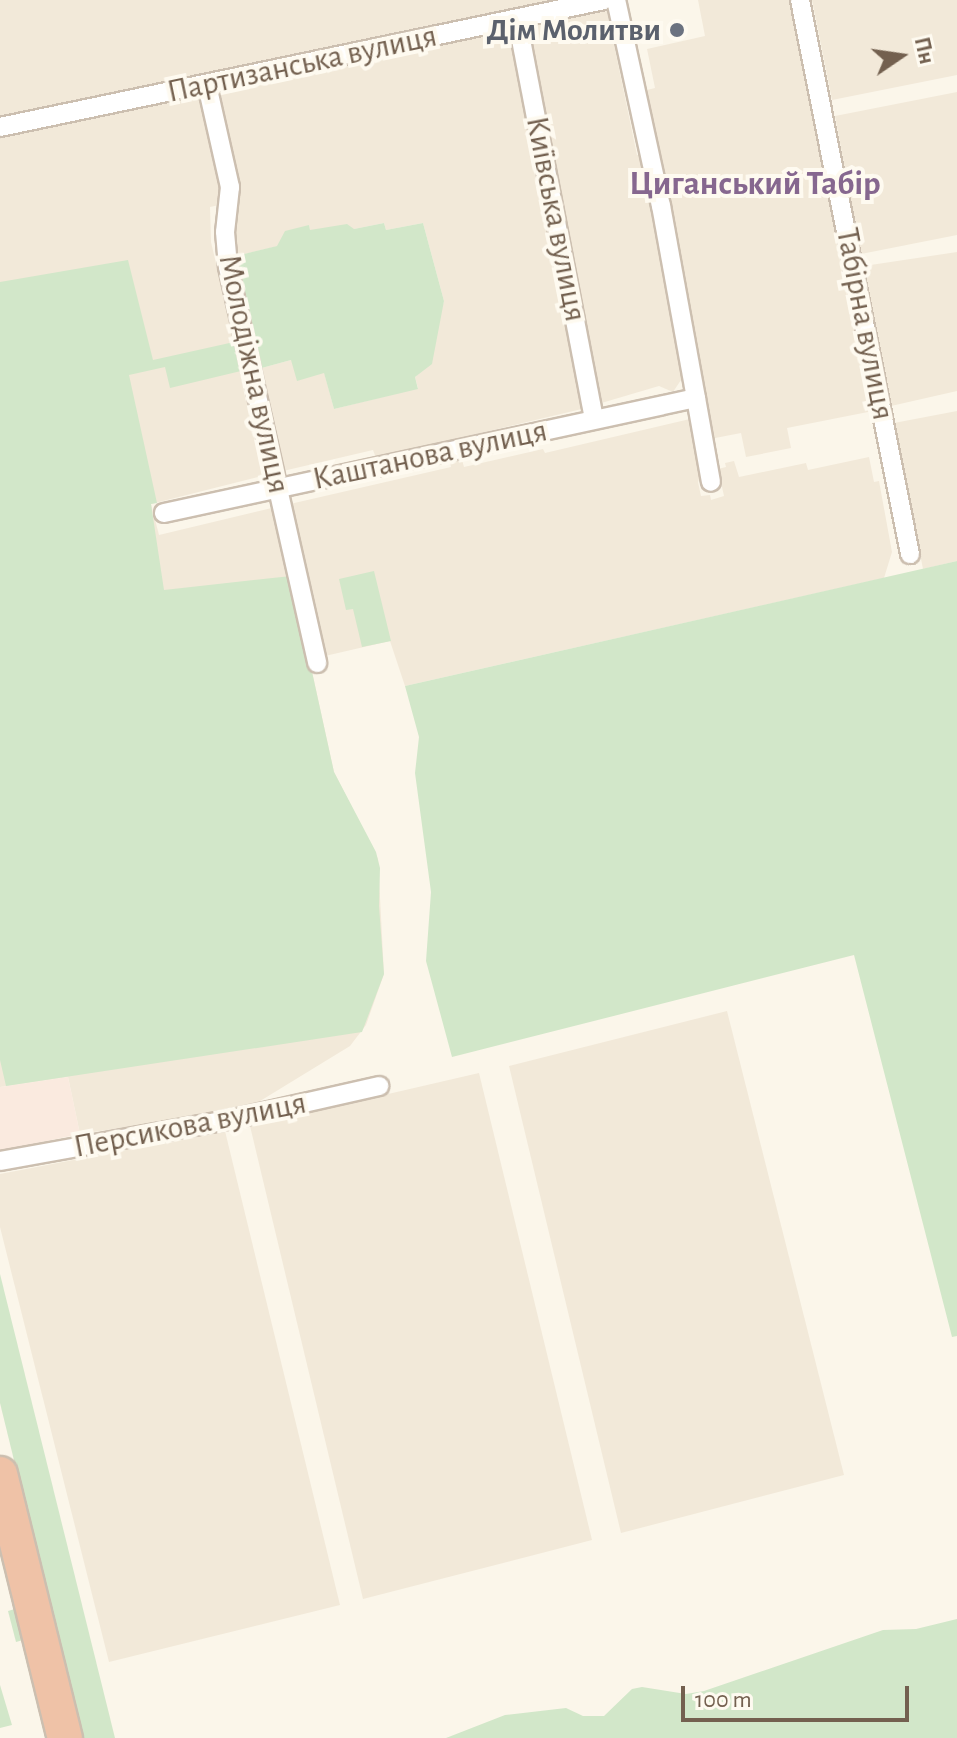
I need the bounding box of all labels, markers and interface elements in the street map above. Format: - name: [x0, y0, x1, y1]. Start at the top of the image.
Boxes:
- place label: Дім Молитви: [486, 11, 661, 49]
- north arrow: [861, 16, 941, 96]
- street label: Партизанська вулиця: [164, 17, 440, 111]
- marker: Дім Молитви: [668, 21, 686, 39]
- text: Пн: [911, 35, 938, 66]
- street label: Київська вулиця: [517, 113, 595, 325]
- district label: Циганський Табір: [629, 165, 881, 205]
- street label: Табірна вулиця: [828, 225, 902, 423]
- street label: Молодіжна вулиця: [210, 251, 298, 497]
- street label: Каштанова вулиця: [309, 411, 551, 499]
- street label: Персикова вулиця: [71, 1084, 309, 1166]
- scale bar: [685, 1670, 913, 1720]
- text: 100 m: [695, 1688, 752, 1712]

